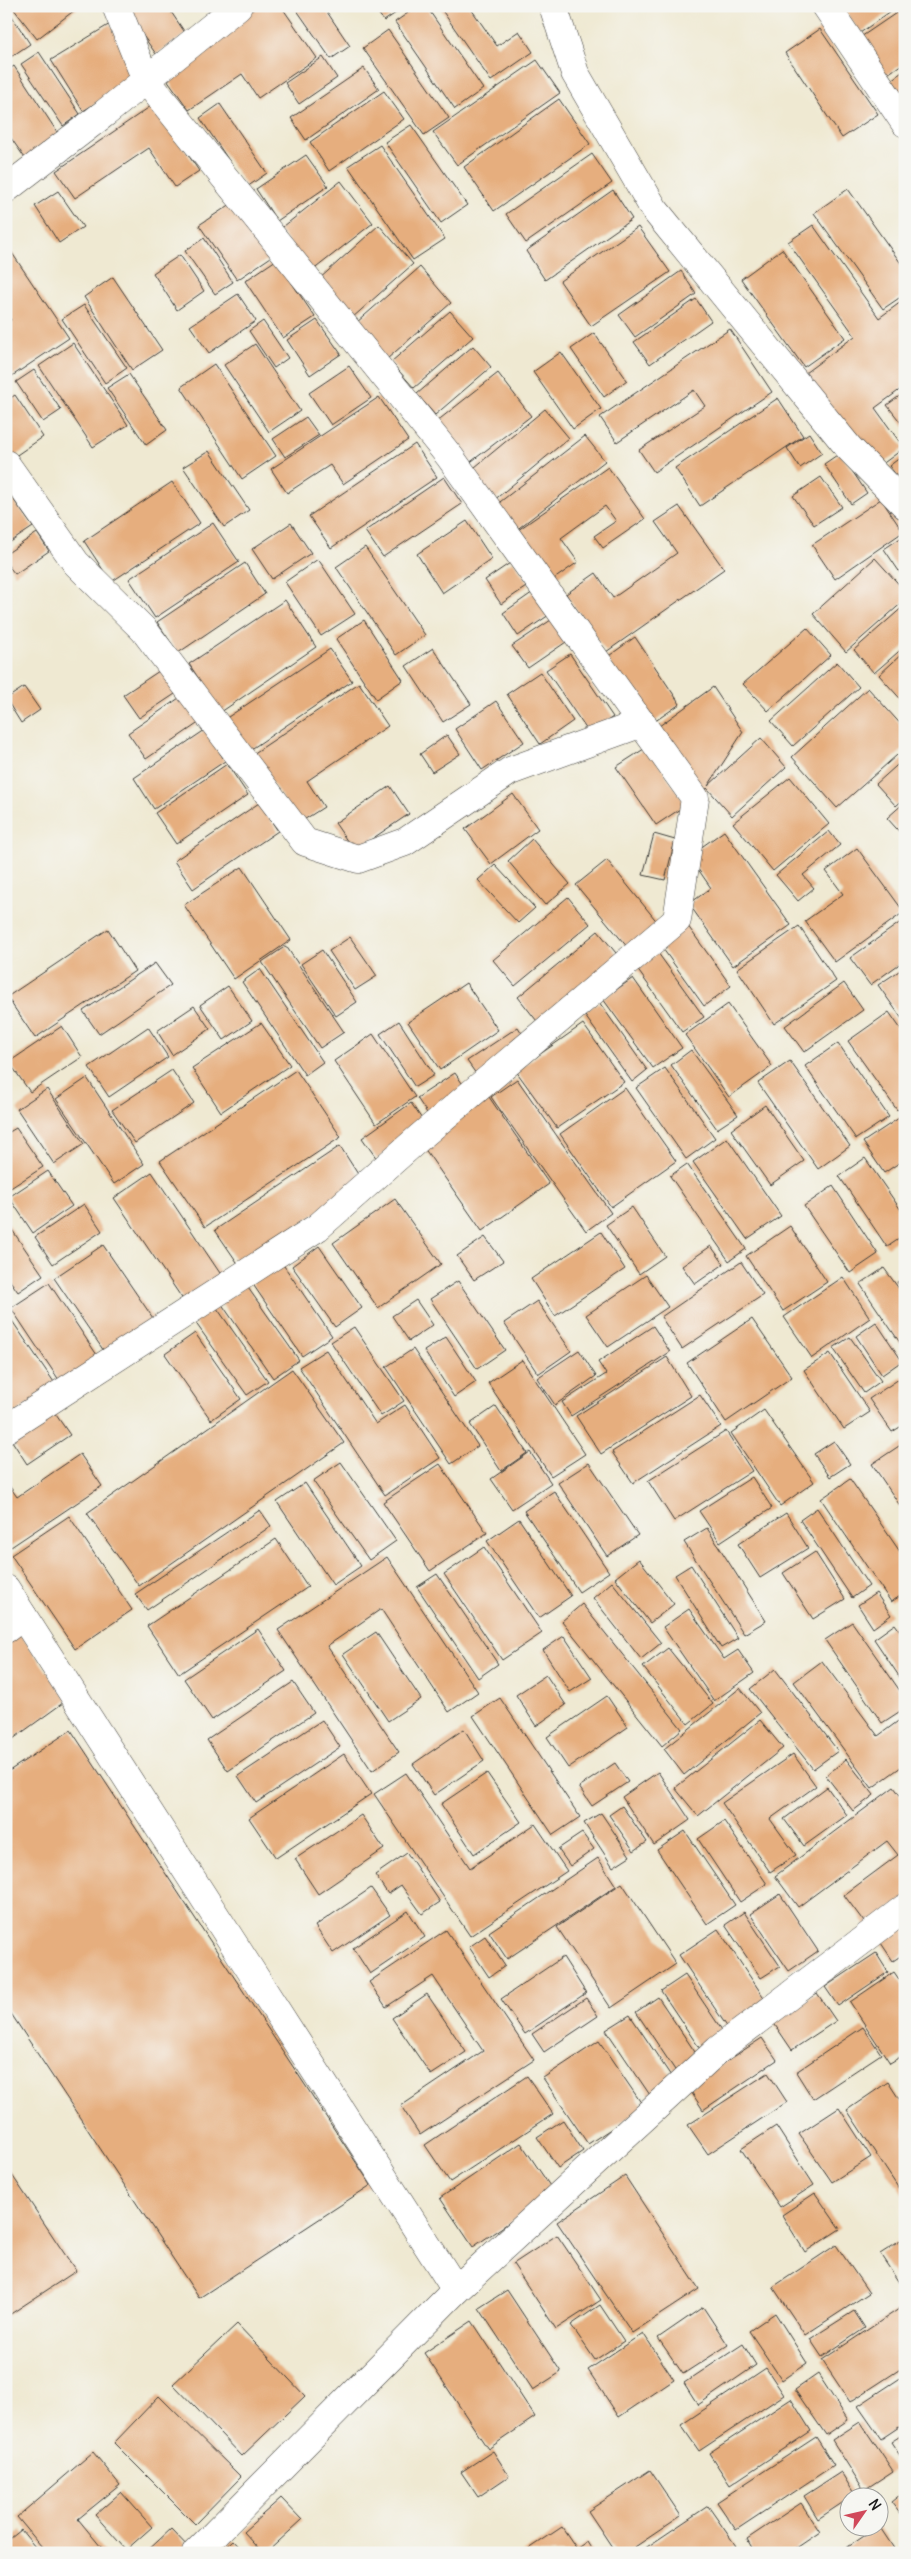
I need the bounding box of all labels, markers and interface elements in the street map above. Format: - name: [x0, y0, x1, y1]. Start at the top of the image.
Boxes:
- north arrow: [838, 2486, 888, 2536]
- text: N: [865, 2496, 885, 2514]

